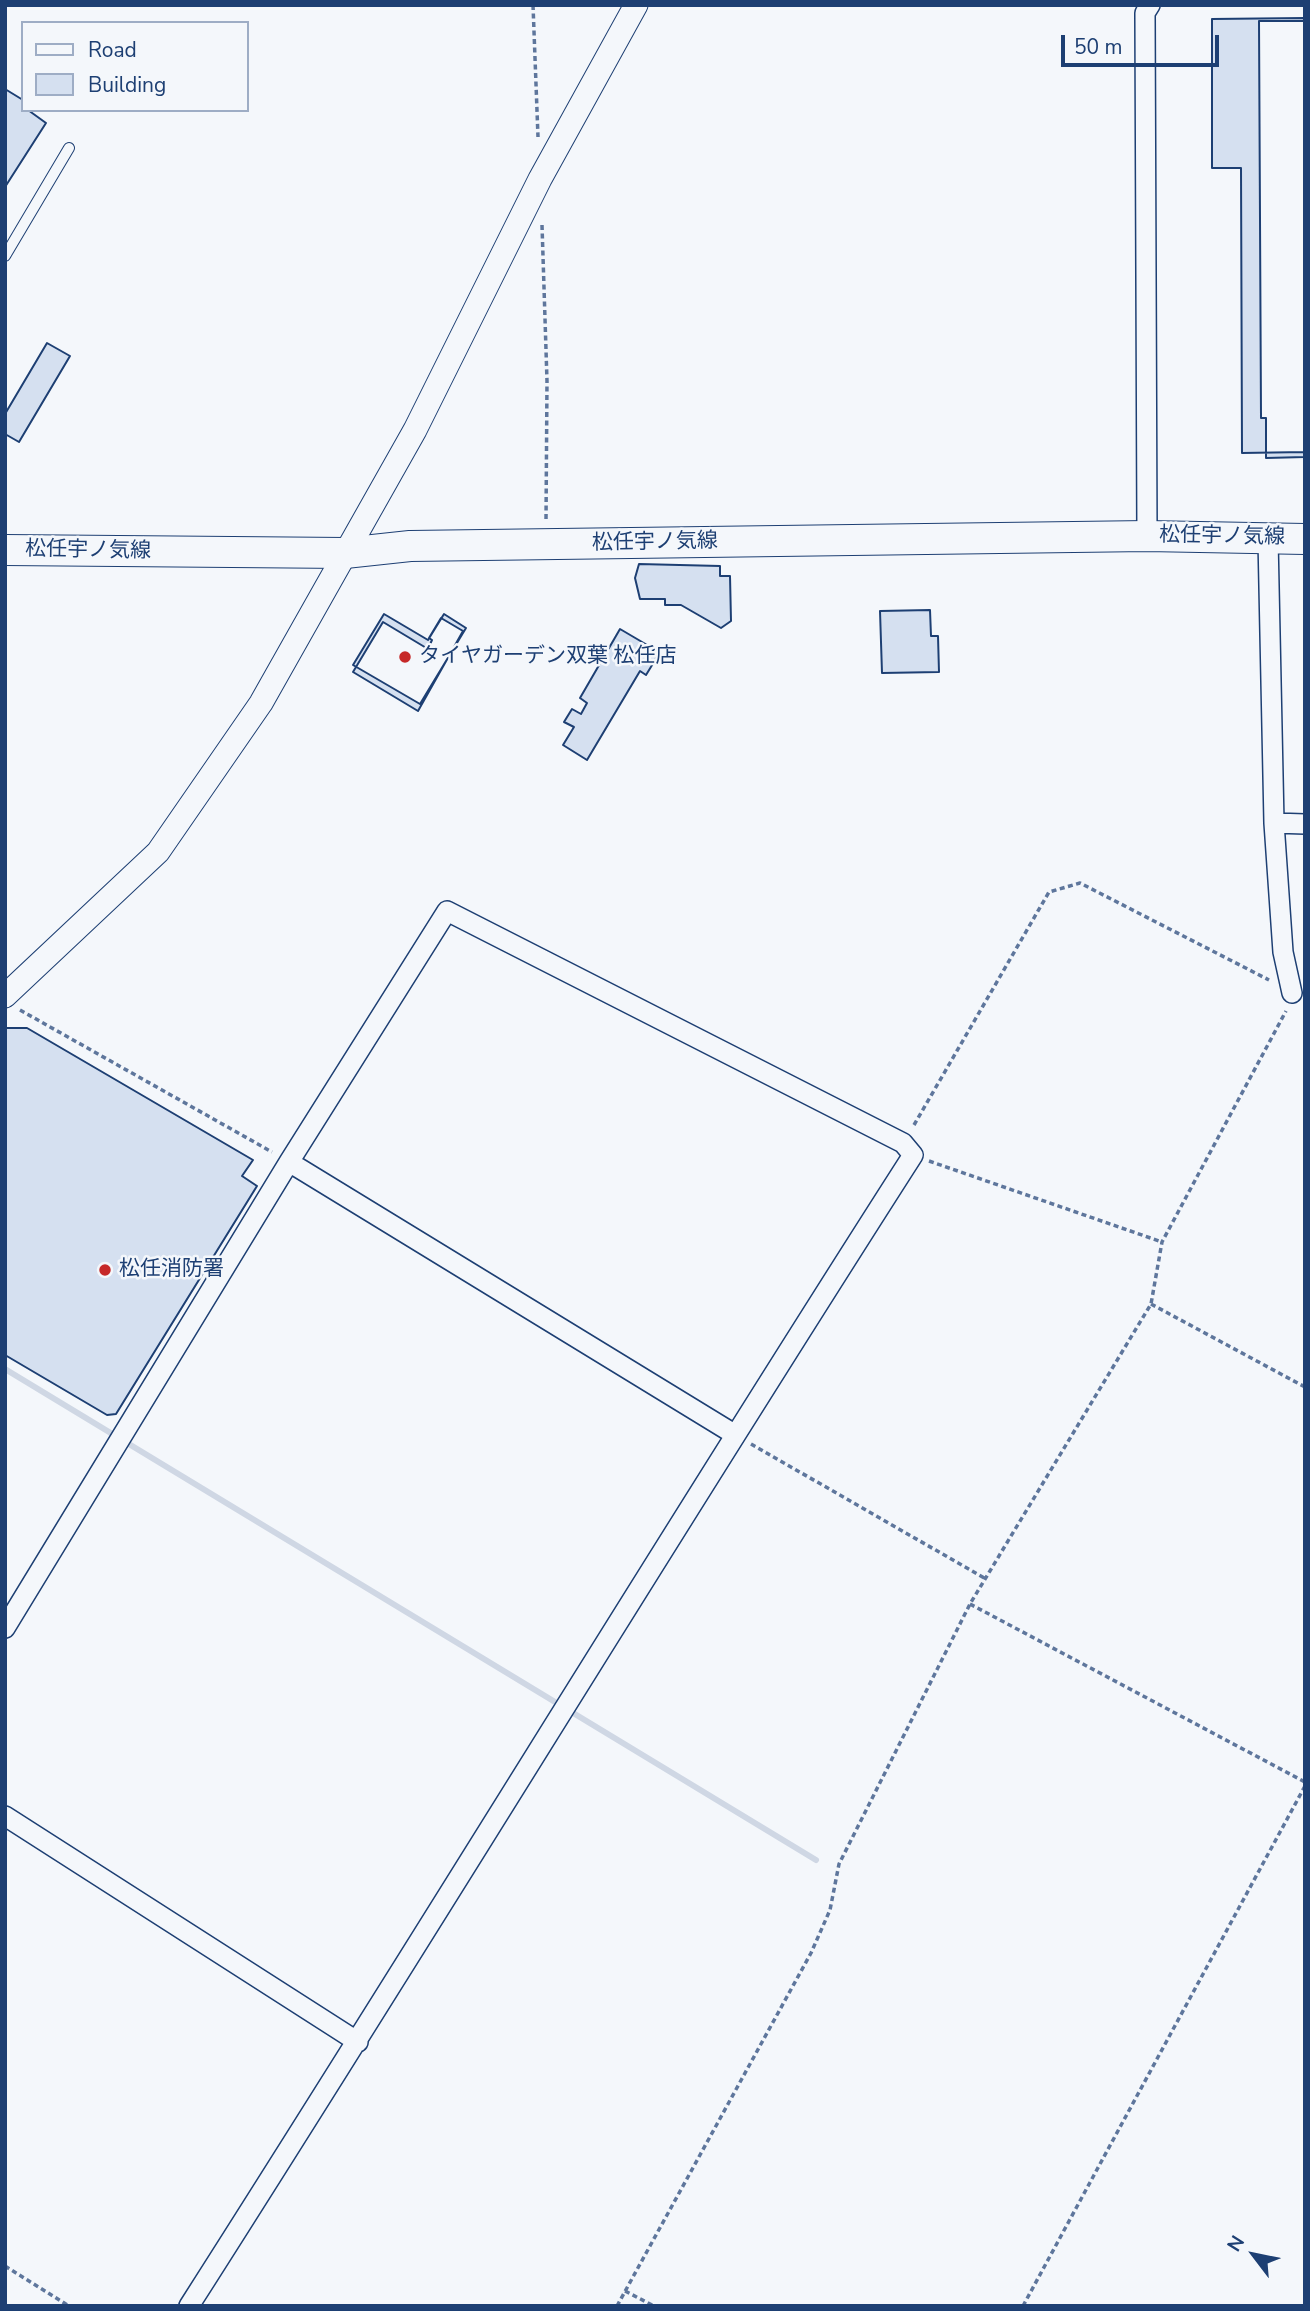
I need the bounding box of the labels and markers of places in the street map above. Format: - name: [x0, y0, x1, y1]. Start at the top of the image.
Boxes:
- place label: タイヤガーデン双葉 松任店: [419, 644, 676, 670]
- marker: タイヤガーデン双葉 松任店: [397, 649, 413, 665]
- place label: 松任消防署: [119, 1257, 224, 1283]
- marker: 松任消防署: [97, 1262, 113, 1278]

